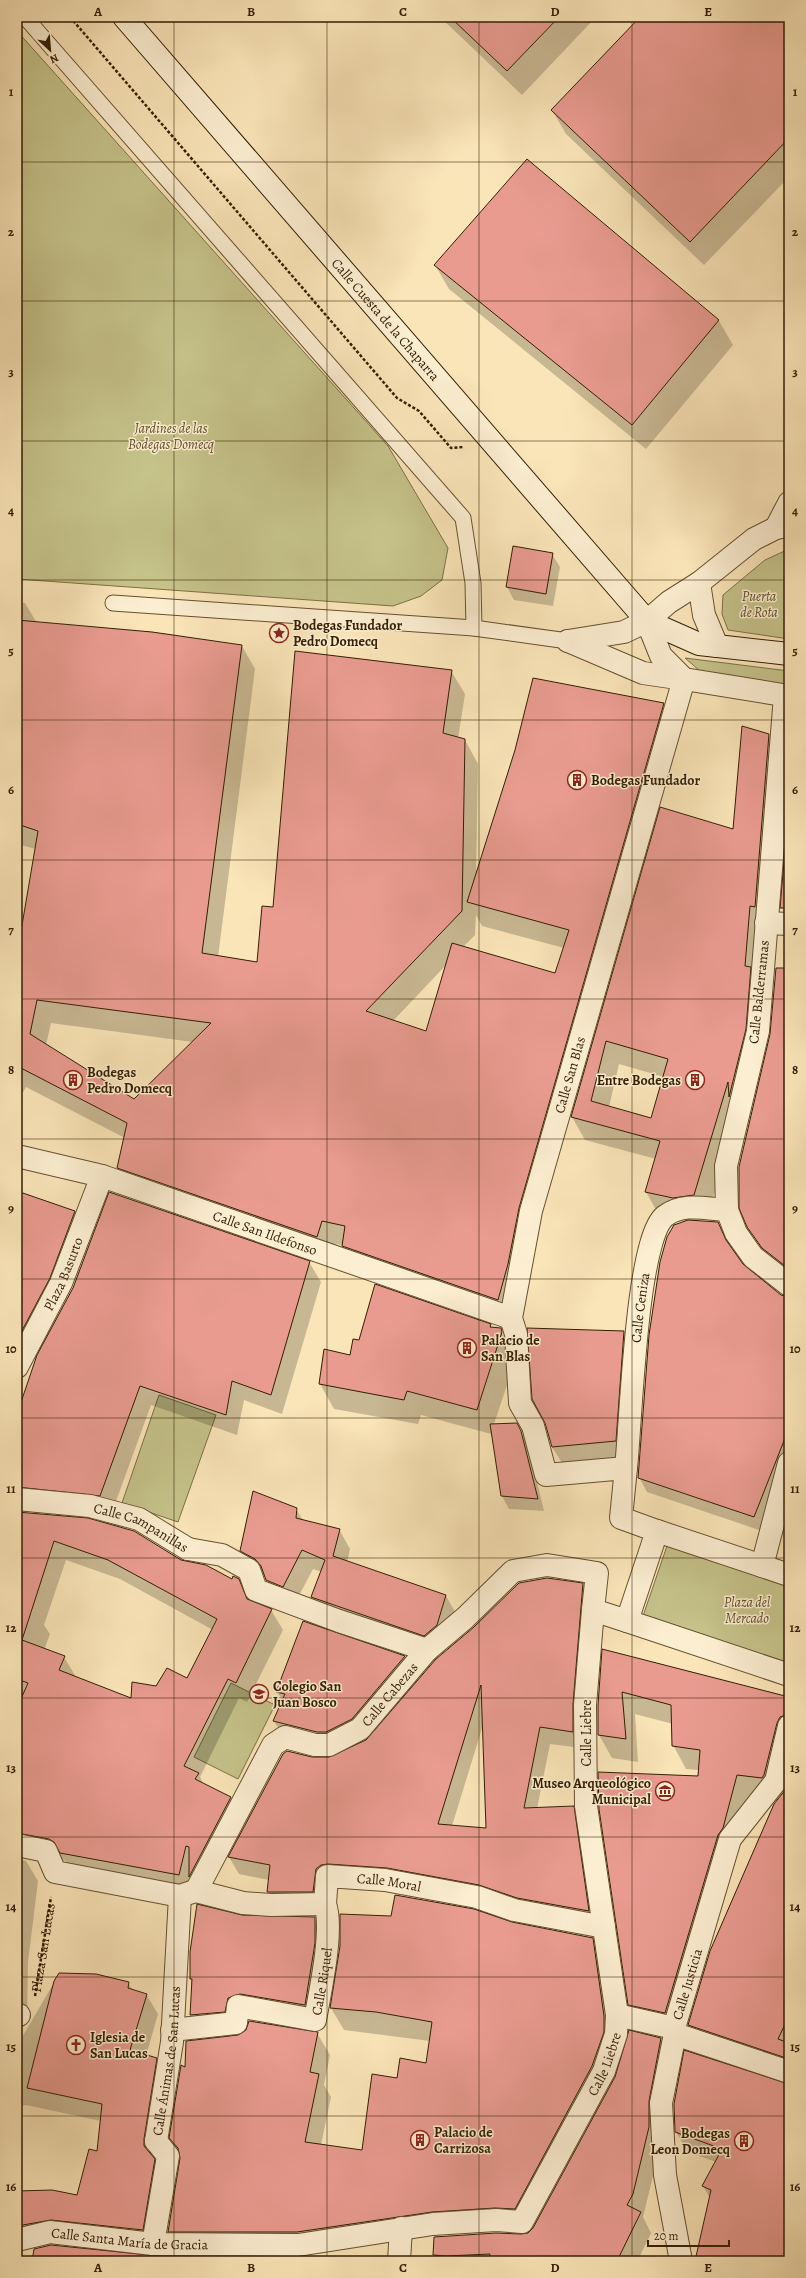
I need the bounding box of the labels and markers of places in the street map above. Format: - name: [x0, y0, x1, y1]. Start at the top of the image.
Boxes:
- place label: Bodegas Fundador Pedro Domecq: [293, 616, 402, 651]
- place icon: Bodegas Fundador Pedro Domecq: [268, 622, 290, 644]
- building icon: Bodegas Fundador: [566, 769, 588, 791]
- place label: Bodegas Fundador: [591, 771, 700, 790]
- place label: Bodegas Pedro Domecq: [87, 1063, 173, 1098]
- building icon: Bodegas Pedro Domecq: [62, 1069, 84, 1091]
- building icon: Entre Bodegas: [684, 1069, 706, 1091]
- place label: Entre Bodegas: [597, 1071, 681, 1090]
- place label: Palacio de San Blas: [481, 1331, 540, 1366]
- building icon: Palacio de San Blas: [456, 1337, 478, 1359]
- place label: Colegio San Juan Bosco: [273, 1677, 342, 1712]
- school or university icon: Colegio San Juan Bosco: [248, 1683, 270, 1705]
- place label: Museo Arqueológico Municipal: [532, 1774, 651, 1809]
- museum icon: Museo Arqueológico Municipal: [654, 1780, 676, 1802]
- place label: Iglesia de San Lucas: [90, 2028, 148, 2063]
- church icon: Iglesia de San Lucas: [65, 2034, 87, 2056]
- place label: Palacio de Carrizosa: [434, 2123, 493, 2158]
- place label: Bodegas Leon Domecq: [650, 2124, 731, 2159]
- building icon: Palacio de Carrizosa: [409, 2129, 431, 2151]
- building icon: Bodegas Leon Domecq: [733, 2130, 755, 2152]

